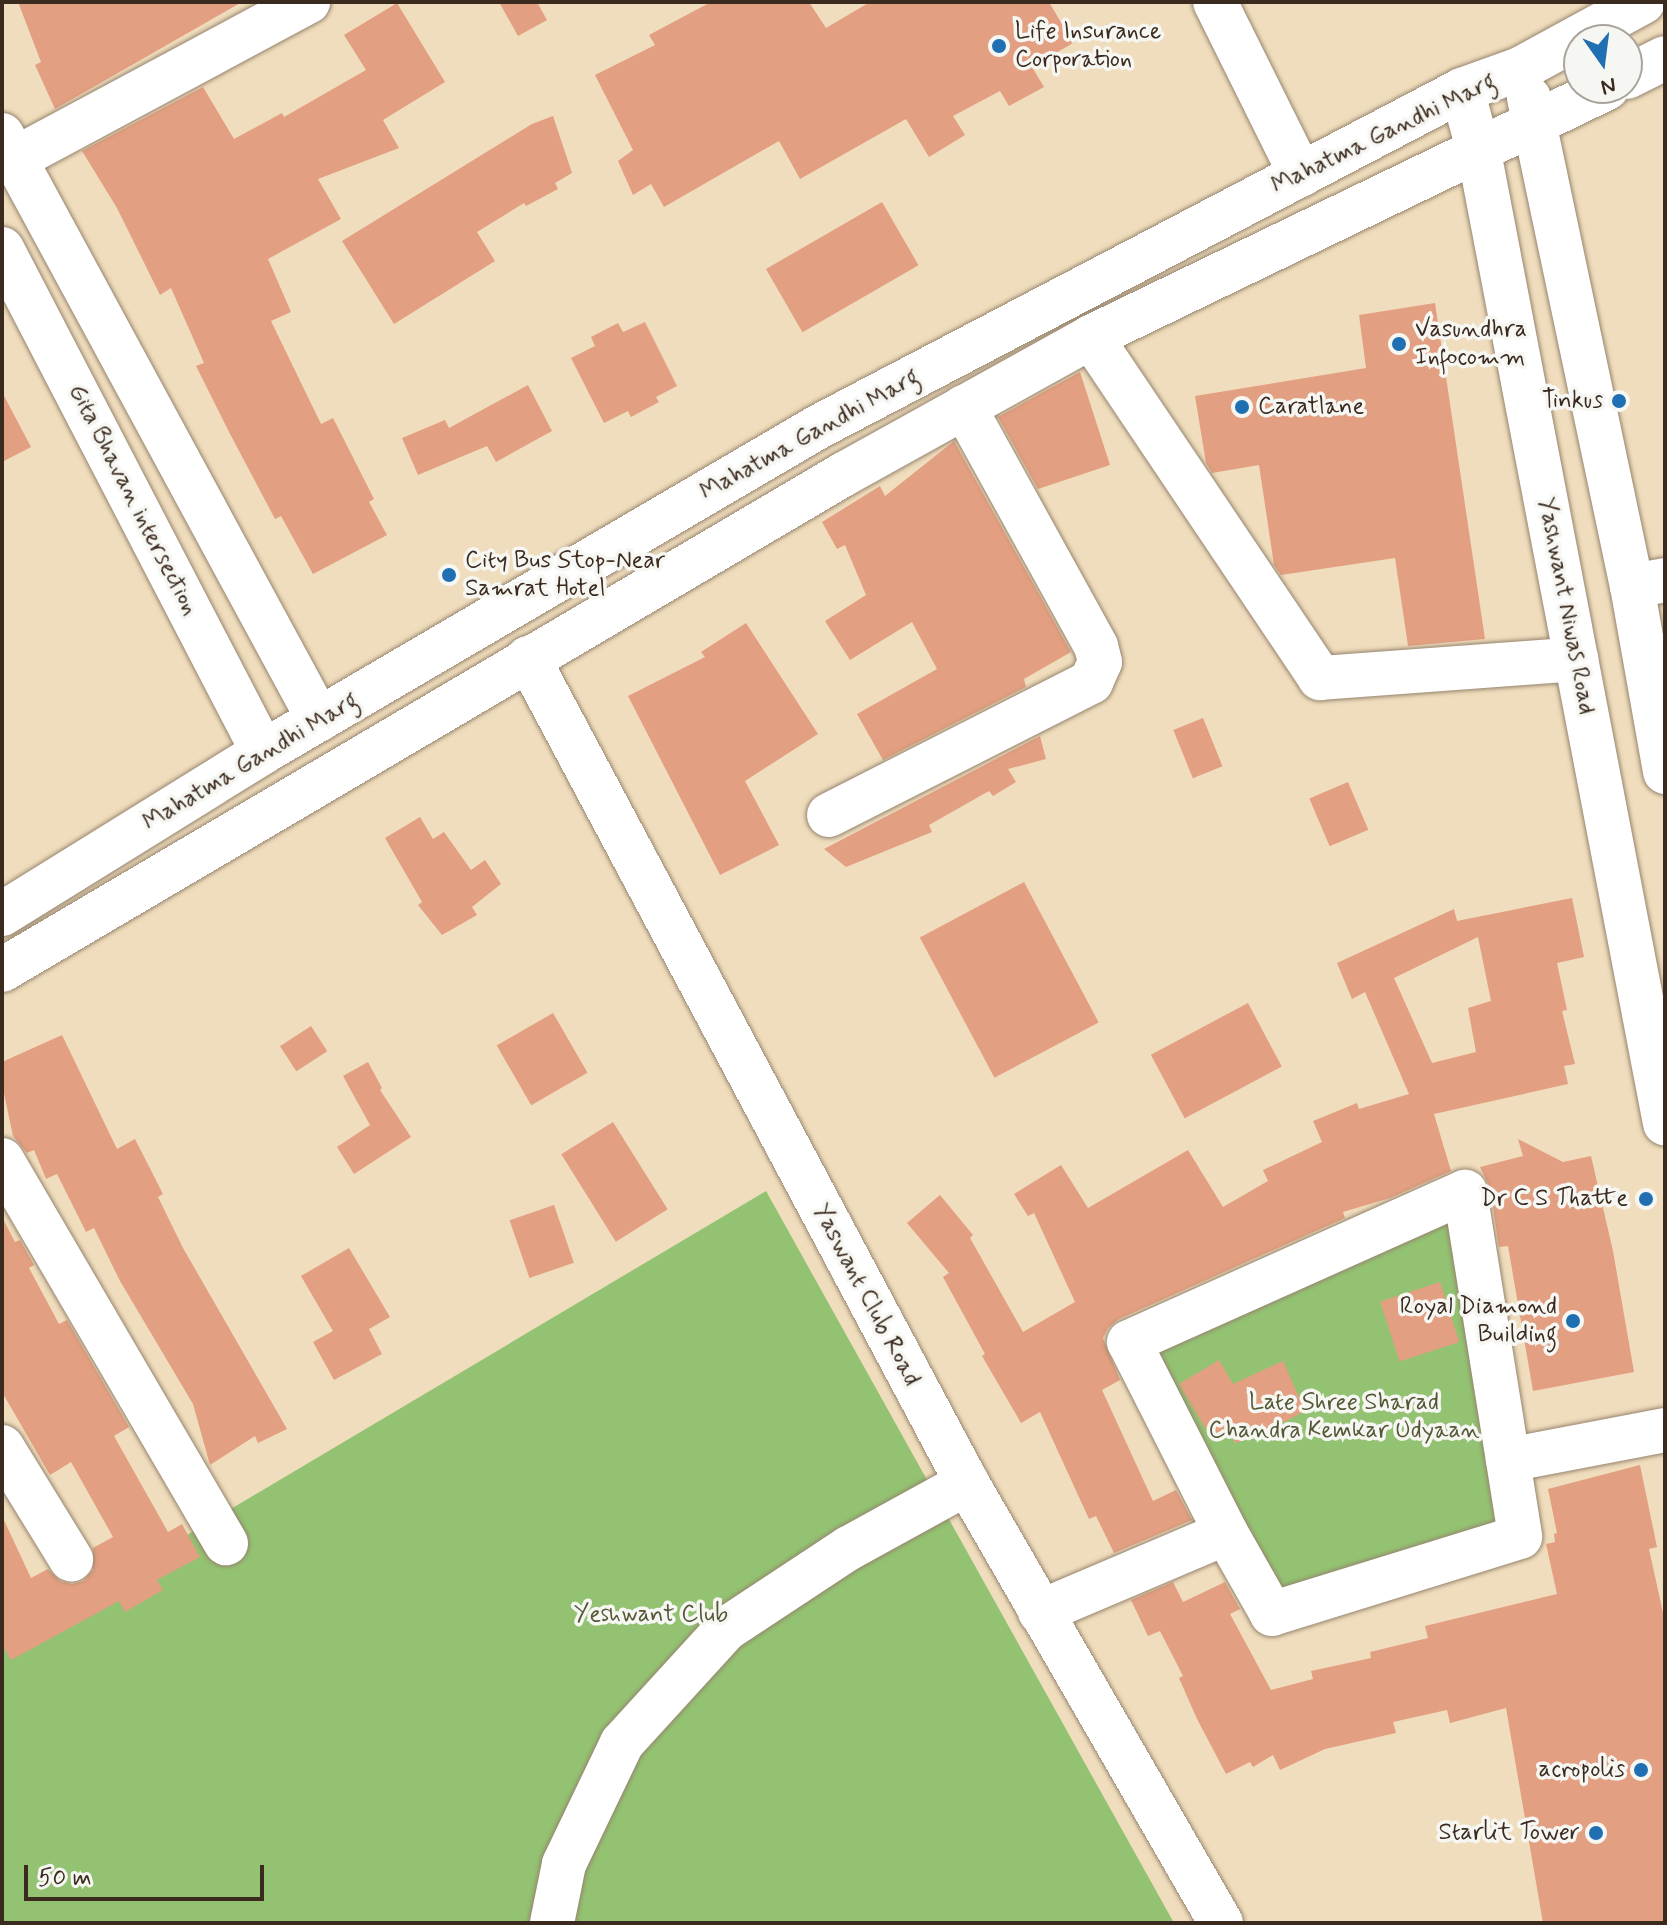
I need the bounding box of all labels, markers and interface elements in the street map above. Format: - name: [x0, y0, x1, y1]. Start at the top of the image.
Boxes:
- place label: Life Insurance Corporation: [1015, 18, 1167, 74]
- north arrow: [1563, 24, 1643, 104]
- marker: Life Insurance Corporation: [990, 37, 1008, 55]
- street label: Mahatma Gandhi Marg: [1270, 68, 1498, 200]
- text: N: [1598, 70, 1619, 101]
- place label: Vasundhra Infocomm: [1415, 316, 1527, 372]
- marker: Vasundhra Infocomm: [1390, 335, 1408, 353]
- street label: Mahatma Gandhi Marg: [698, 364, 922, 506]
- street label: Gita Bhavan intersection: [65, 385, 201, 615]
- place label: Tinkus: [1542, 387, 1603, 415]
- marker: Tinkus: [1610, 392, 1628, 410]
- place label: Caratlane: [1258, 393, 1364, 421]
- marker: Caratlane: [1233, 398, 1251, 416]
- street label: Yashwant Niwas Road: [1531, 495, 1601, 717]
- place label: City Bus Stop-Near Samrat Hotel: [465, 547, 659, 603]
- marker: City Bus Stop-Near Samrat Hotel: [440, 566, 458, 584]
- street label: Mahatma Gandhi Marg: [141, 688, 361, 836]
- place label: Dr C S Thatte: [1479, 1185, 1628, 1213]
- marker: Dr C S Thatte: [1635, 1188, 1657, 1210]
- street label: Yaswant Club Road: [807, 1201, 925, 1389]
- place label: Royal Diamond Building: [1402, 1293, 1557, 1349]
- marker: Royal Diamond Building: [1564, 1312, 1582, 1330]
- park label: Late Shree Sharad Chandra Kemkar Udyaan: [1207, 1389, 1481, 1445]
- park label: Yeshwant Club: [574, 1601, 728, 1629]
- place label: acropolis: [1539, 1756, 1625, 1784]
- marker: acropolis: [1632, 1761, 1650, 1779]
- place label: Starlit Tower: [1441, 1819, 1580, 1847]
- marker: Starlit Tower: [1587, 1824, 1605, 1842]
- scale bar: [28, 1849, 268, 1899]
- text: 50 m: [38, 1863, 92, 1894]

